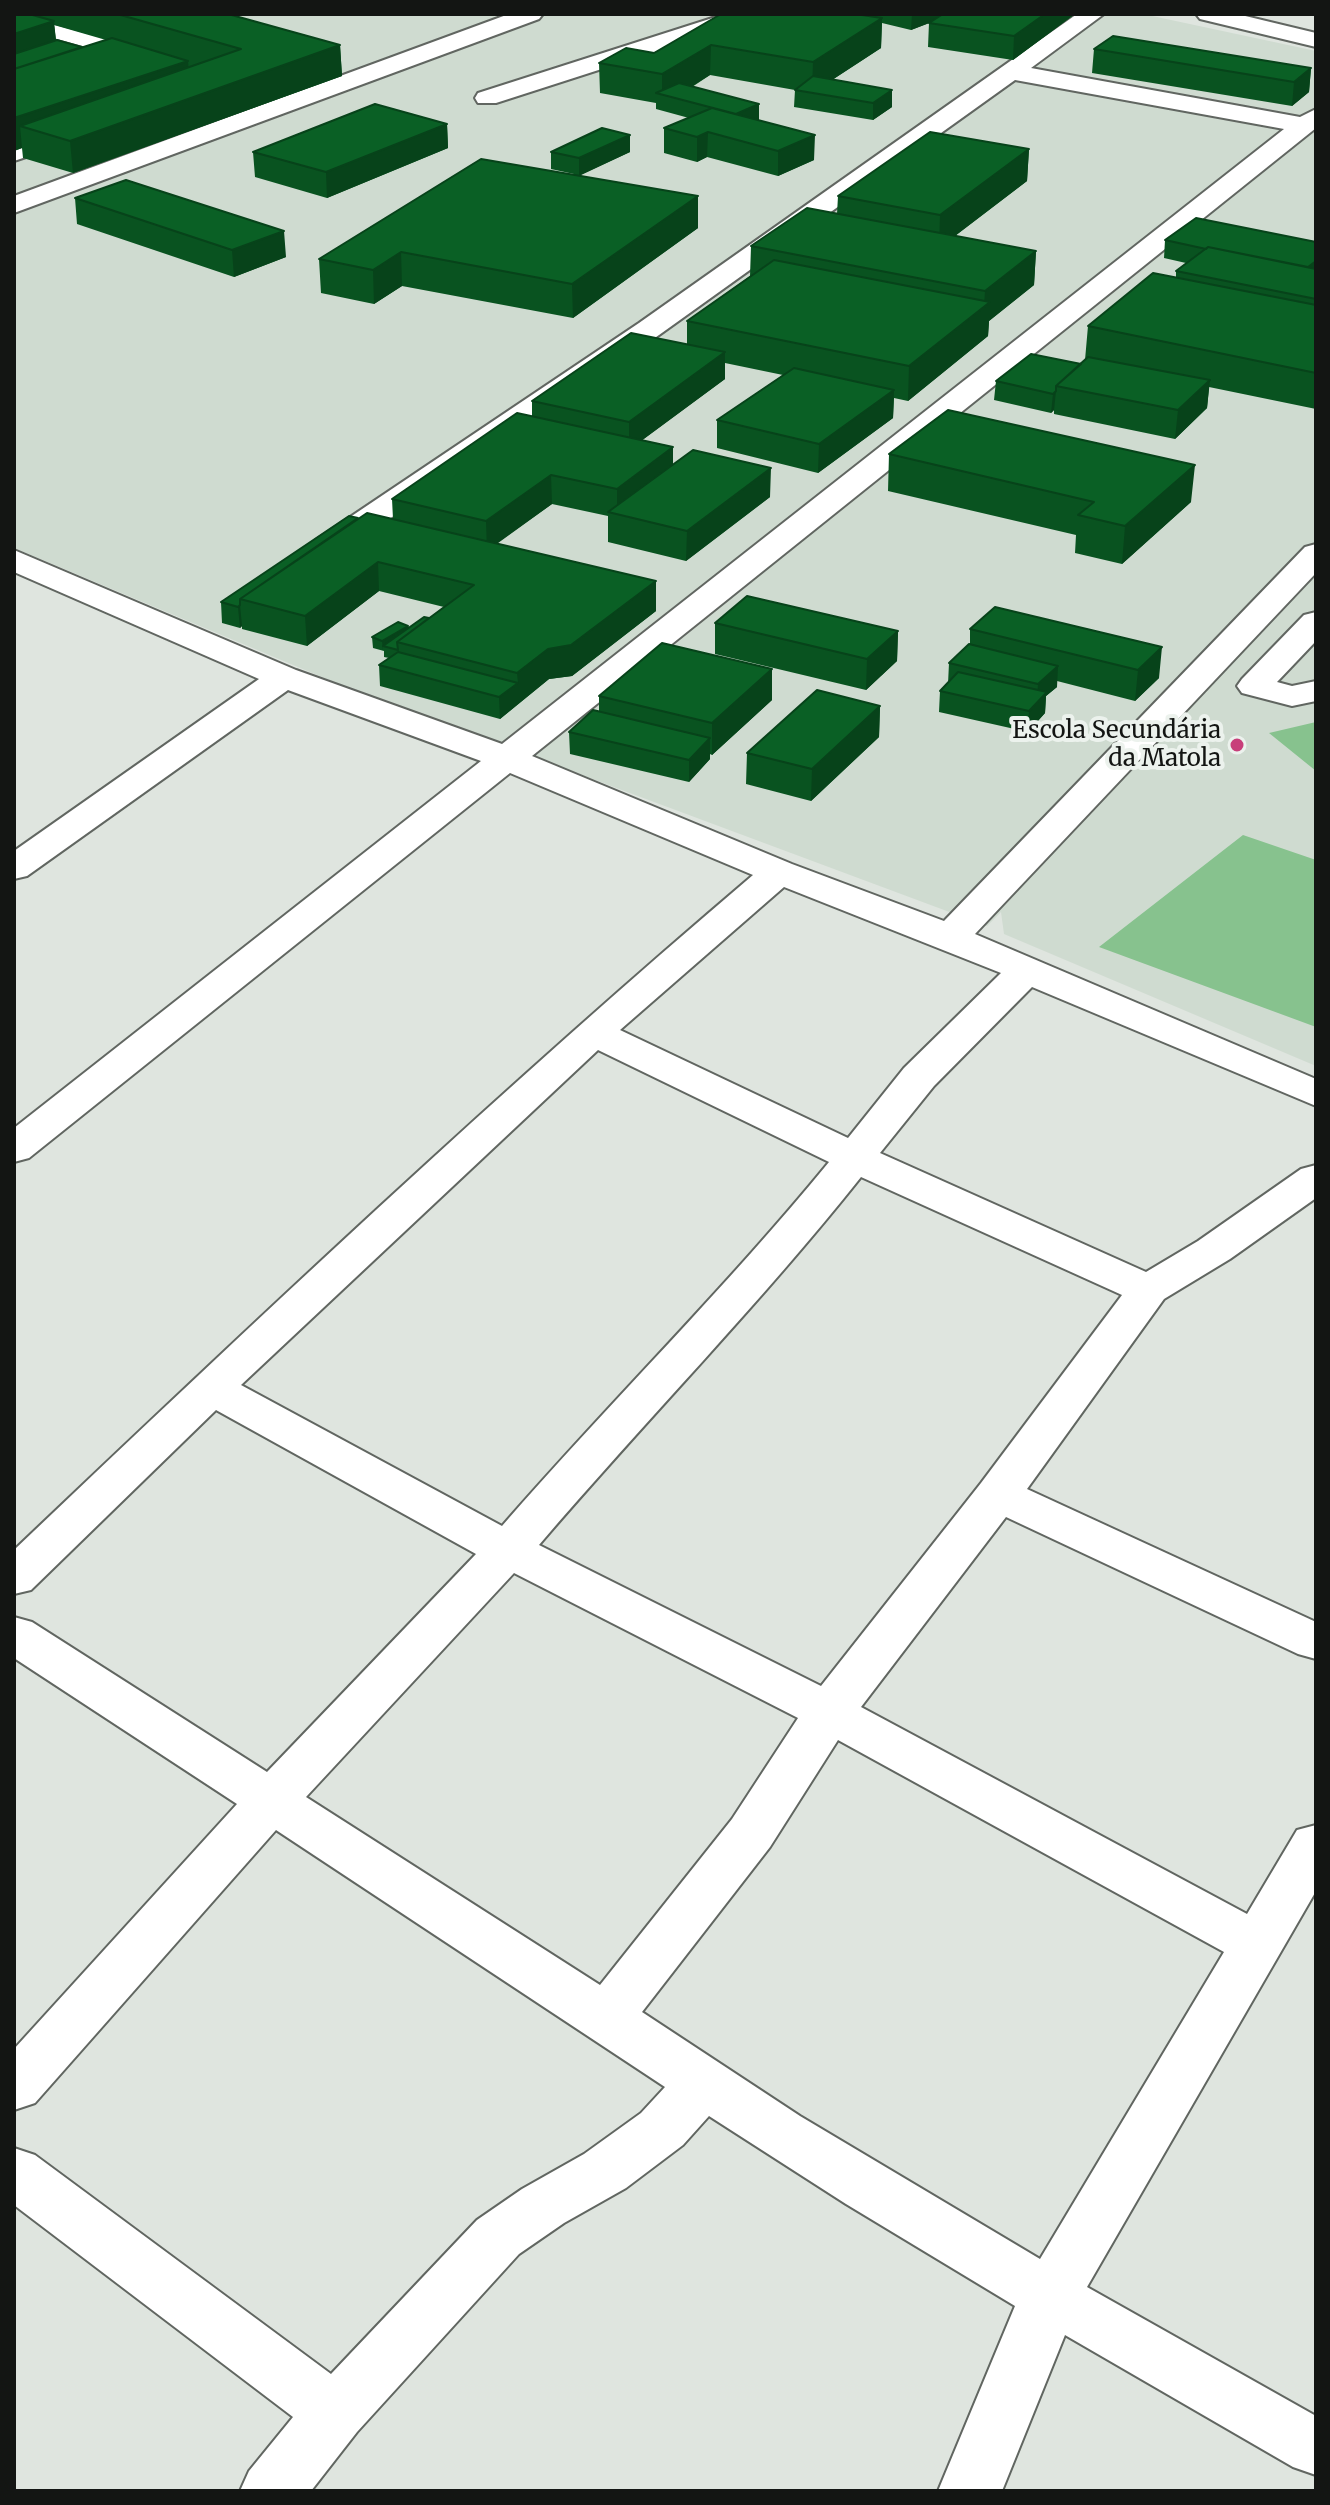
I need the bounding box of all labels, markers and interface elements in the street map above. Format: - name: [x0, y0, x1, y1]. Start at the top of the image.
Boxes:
- place label: Escola Secundária da Matola: [1012, 717, 1221, 773]
- marker: Escola Secundária da Matola: [1228, 736, 1246, 754]

